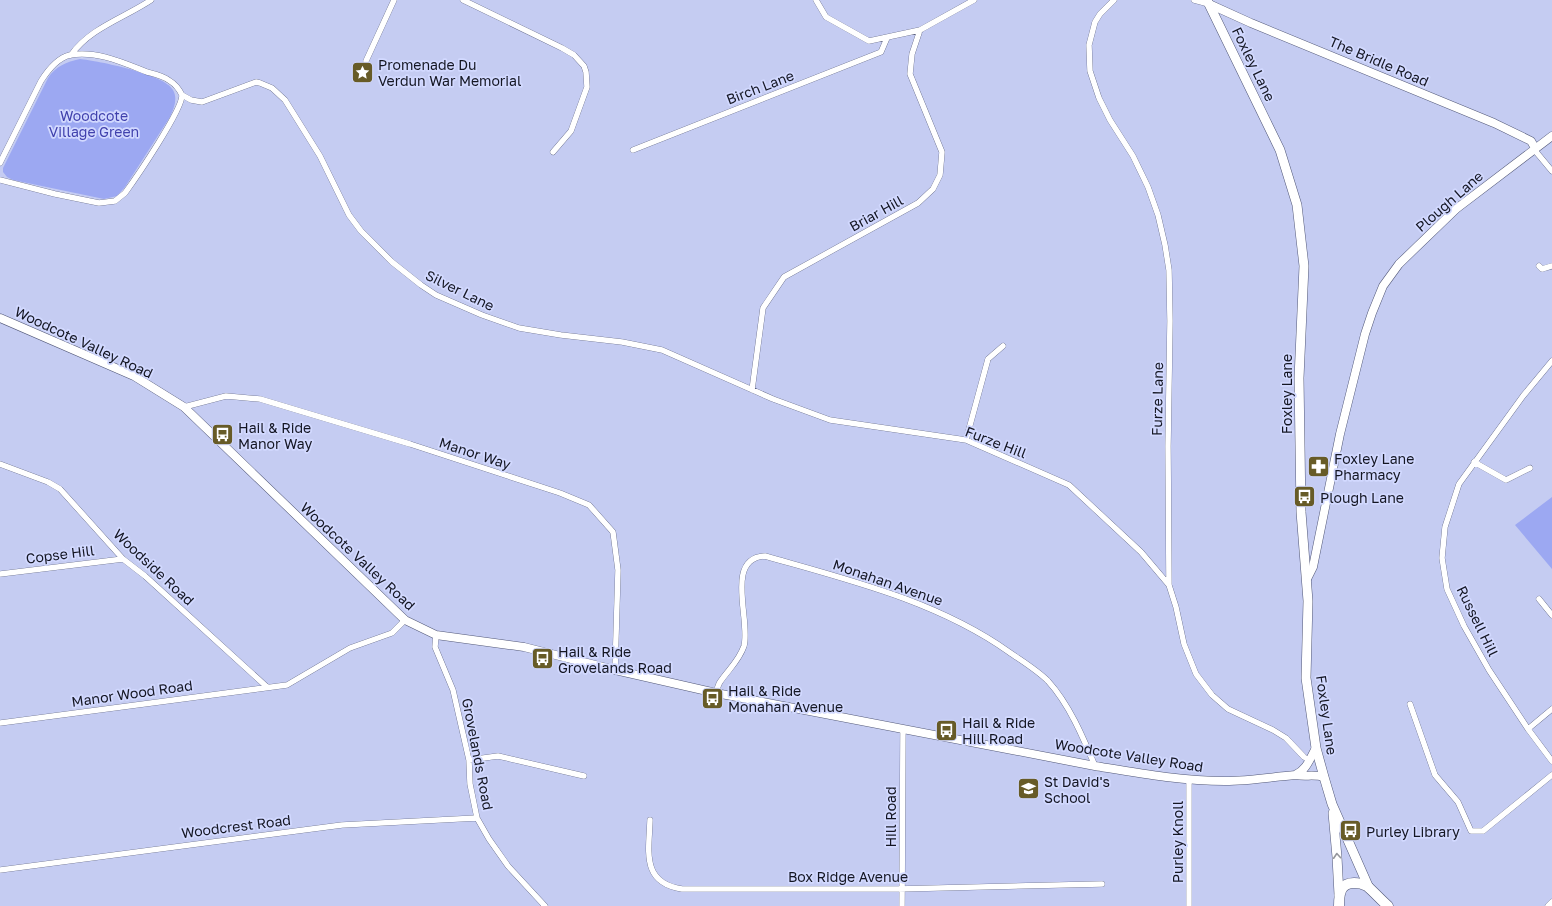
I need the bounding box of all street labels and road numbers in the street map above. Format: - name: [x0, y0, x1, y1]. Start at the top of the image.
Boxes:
- street label: Foxley Lane: [1229, 24, 1279, 104]
- street label: The Bridle Road: [1327, 32, 1431, 90]
- street label: Birch Lane: [724, 66, 796, 108]
- street label: Plough Lane: [1412, 167, 1486, 235]
- street label: Briar Hill: [846, 191, 906, 235]
- street label: Silver Lane: [423, 266, 497, 314]
- street label: Woodcote Valley Road: [12, 303, 156, 381]
- street label: Foxley Lane: [1278, 354, 1295, 434]
- street label: Furze Lane: [1148, 362, 1166, 436]
- street label: Furze Hill: [963, 423, 1029, 461]
- street label: Manor Way: [437, 433, 513, 473]
- street label: Woodcote Valley Road: [297, 499, 419, 613]
- street label: Woodside Road: [110, 525, 198, 609]
- street label: Copse Hill: [25, 541, 95, 567]
- street label: Monahan Avenue: [831, 555, 945, 609]
- street label: Russell Hill: [1454, 583, 1502, 659]
- street label: Foxley Lane: [1313, 674, 1341, 756]
- street label: Manor Wood Road: [70, 676, 194, 710]
- street label: Grovelands Road: [459, 697, 497, 811]
- street label: Woodcote Valley Road: [1053, 735, 1205, 775]
- street label: Hill Road: [882, 786, 899, 848]
- street label: Purley Knoll: [1169, 801, 1186, 883]
- street label: Woodcrest Road: [180, 811, 292, 841]
- street label: Box Ridge Avenue: [788, 868, 908, 885]

